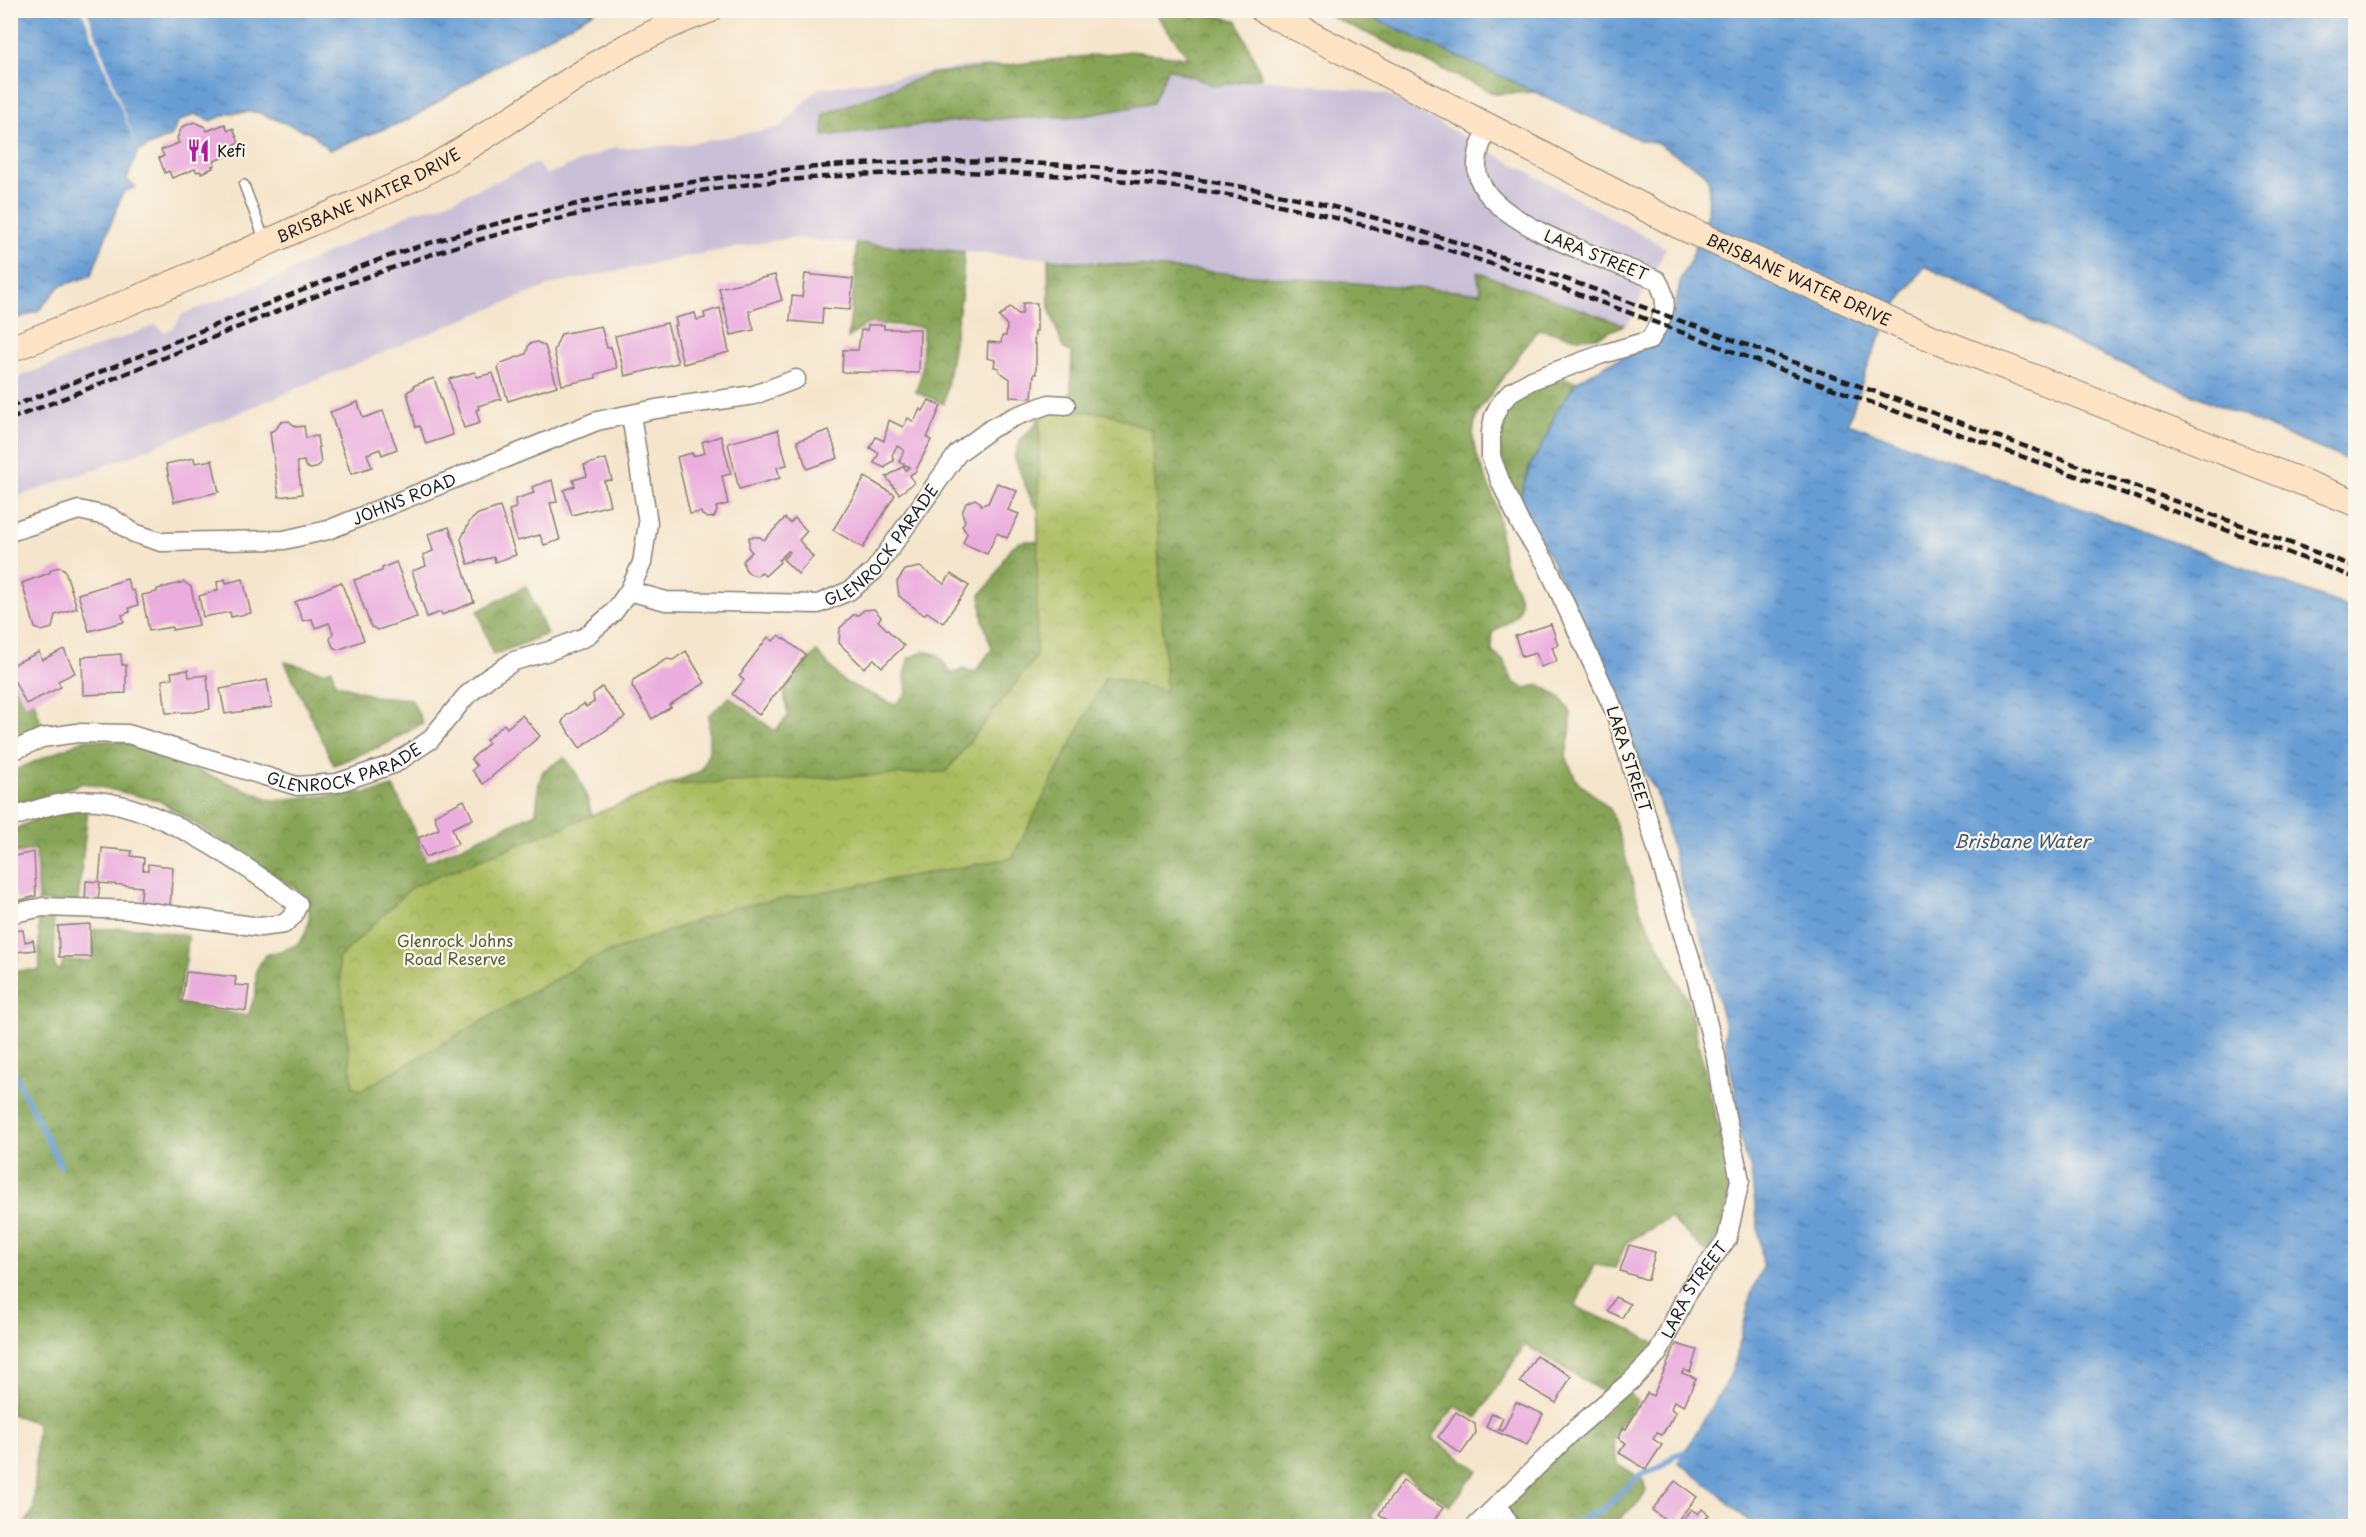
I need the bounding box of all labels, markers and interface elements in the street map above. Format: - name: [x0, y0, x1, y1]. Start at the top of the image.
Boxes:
- restaurant icon: Kefi: [186, 138, 212, 164]
- place label: Kefi: [217, 138, 246, 162]
- street label: BRISBANE WATER DRIVE: [272, 141, 464, 248]
- street label: LARA STREET: [1541, 222, 1652, 286]
- street label: BRISBANE WATER DRIVE: [1703, 226, 1896, 331]
- street label: JOHNS ROAD: [348, 466, 460, 530]
- street label: GLENROCK PARADE: [820, 479, 943, 611]
- street label: LARA STREET: [1602, 703, 1658, 815]
- street label: GLENROCK PARADE: [264, 736, 426, 797]
- water label: Brisbane Water: [1954, 827, 2093, 854]
- park label: Glenrock Johns Road Reserve: [397, 928, 513, 970]
- street label: LARA STREET: [1654, 1236, 1732, 1342]

